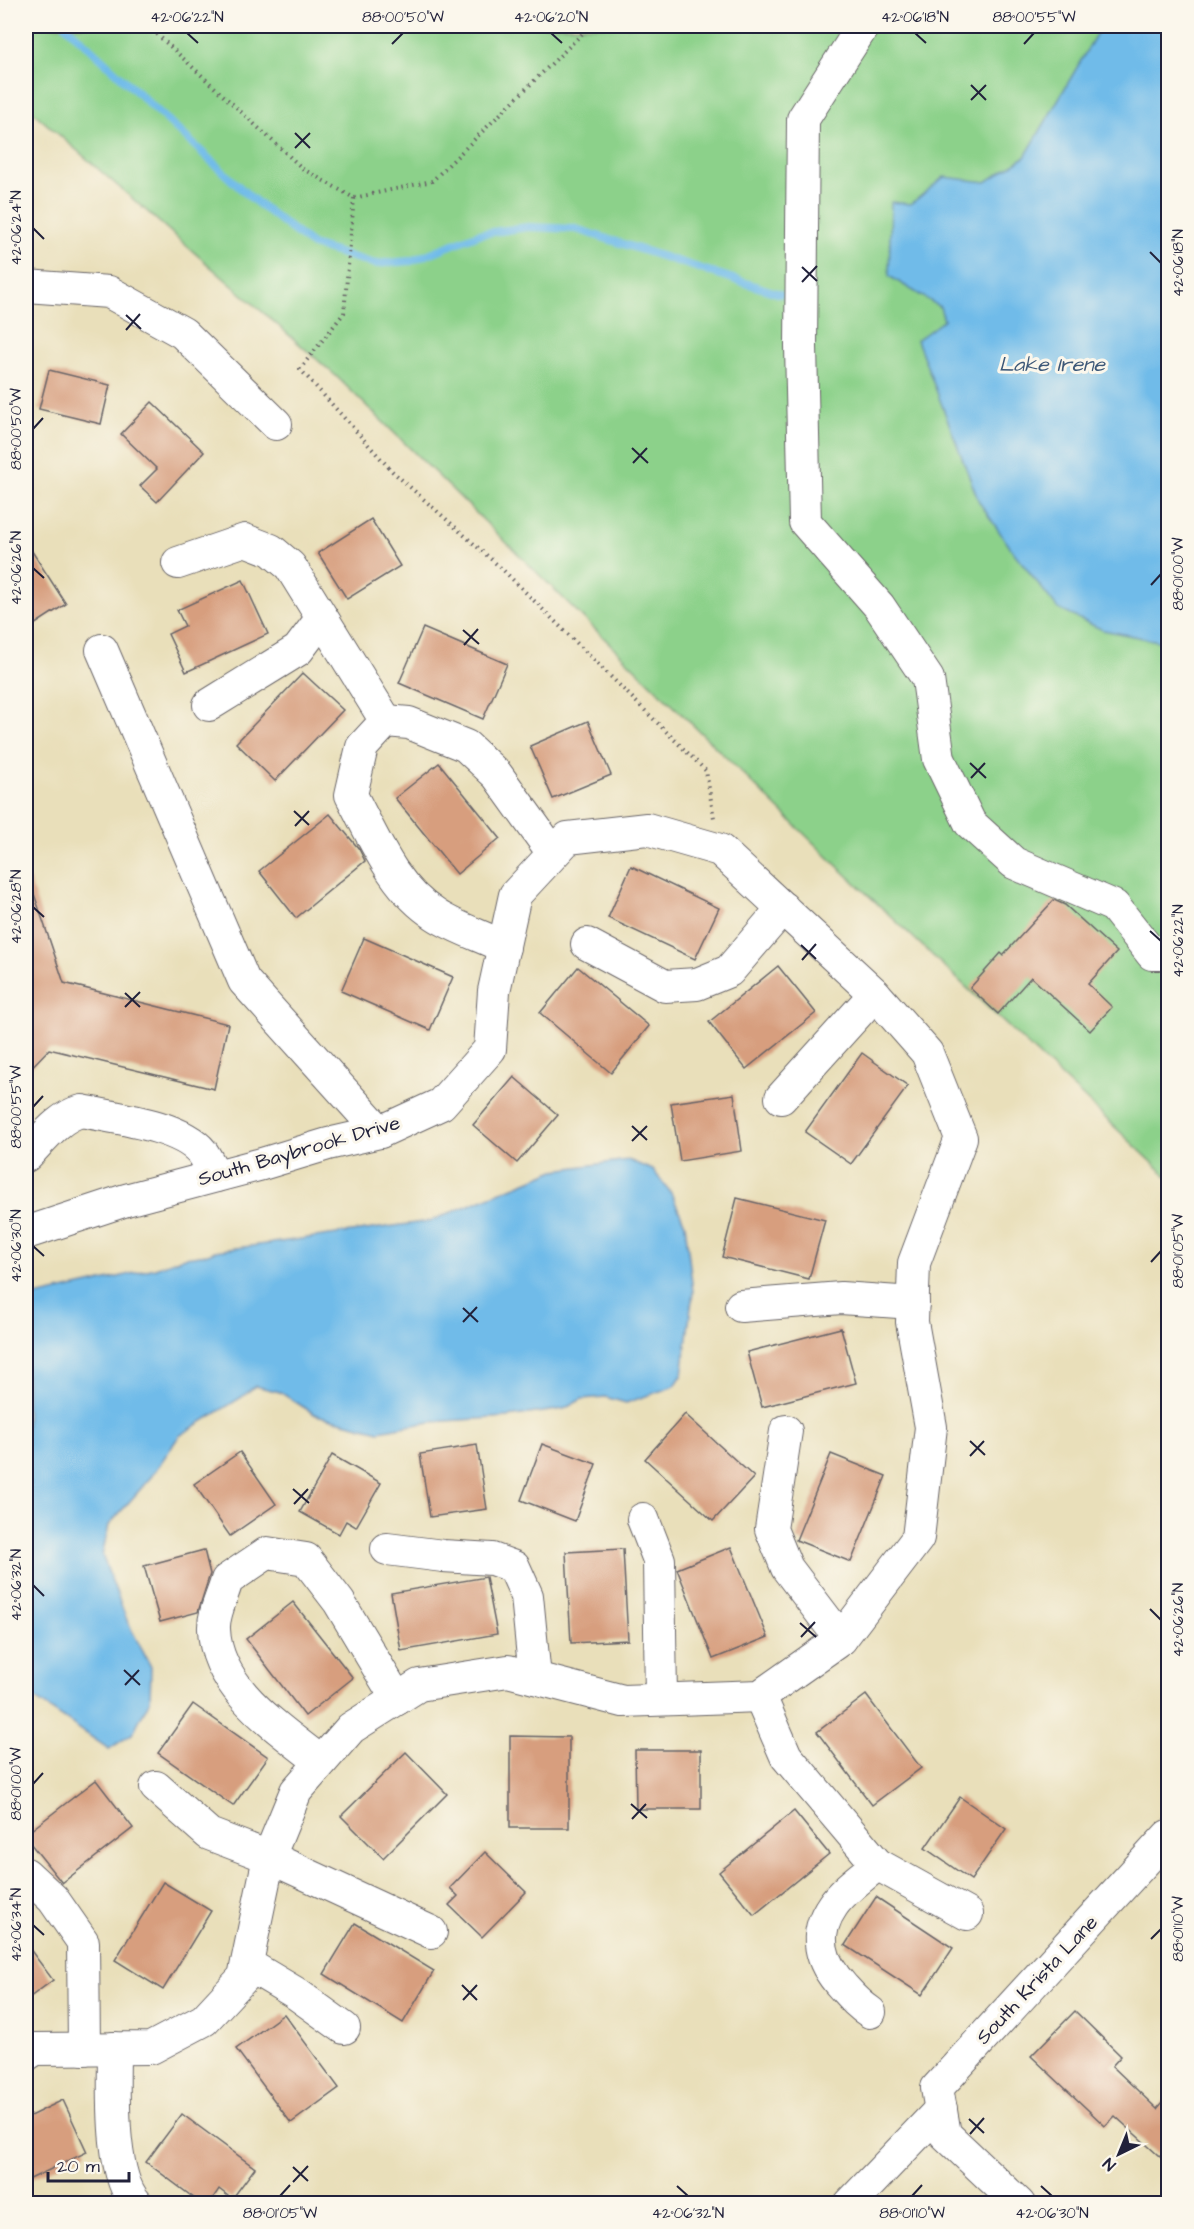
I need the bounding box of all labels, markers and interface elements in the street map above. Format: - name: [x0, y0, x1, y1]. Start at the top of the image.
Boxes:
- text: 42°06'22"N: [150, 7, 224, 28]
- text: 88°00'50"W: [362, 7, 444, 28]
- text: 42°06'20"N: [514, 7, 588, 28]
- text: 42°06'18"N: [881, 7, 949, 28]
- text: 88°00'55"W: [993, 7, 1076, 28]
- text: 42°06'24"N: [6, 190, 27, 266]
- text: 42°06'18"N: [1168, 229, 1189, 297]
- water label: Lake Irene: [999, 350, 1107, 379]
- text: 88°00'50"W: [6, 388, 27, 470]
- text: 42°06'26"N: [6, 531, 27, 605]
- text: 88°01'00"W: [1168, 537, 1189, 611]
- text: 42°06'28"N: [6, 870, 27, 944]
- text: 42°06'22"N: [1168, 904, 1189, 978]
- text: 88°00'55"W: [6, 1066, 27, 1149]
- street label: South Baybrook Drive: [195, 1109, 404, 1194]
- text: 42°06'30"N: [6, 1209, 27, 1283]
- text: 88°01'05"W: [1168, 1214, 1189, 1288]
- text: 42°06'32"N: [6, 1549, 27, 1621]
- text: 42°06'26"N: [1168, 1583, 1189, 1657]
- text: 88°01'00"W: [6, 1747, 27, 1821]
- text: 42°06'34"N: [6, 1888, 27, 1962]
- text: 88°01'10"W: [1168, 1896, 1189, 1962]
- street label: South Krista Lane: [970, 1909, 1105, 2051]
- north arrow: [1089, 2124, 1149, 2184]
- scale bar: [48, 2145, 129, 2183]
- text: N: [1098, 2153, 1121, 2176]
- text: 20 m: [57, 2154, 100, 2179]
- text: 88°01'05"W: [243, 2203, 317, 2224]
- text: 42°06'32"N: [652, 2203, 724, 2224]
- text: 88°01'10"W: [879, 2203, 945, 2224]
- text: 42°06'30"N: [1015, 2203, 1089, 2224]

